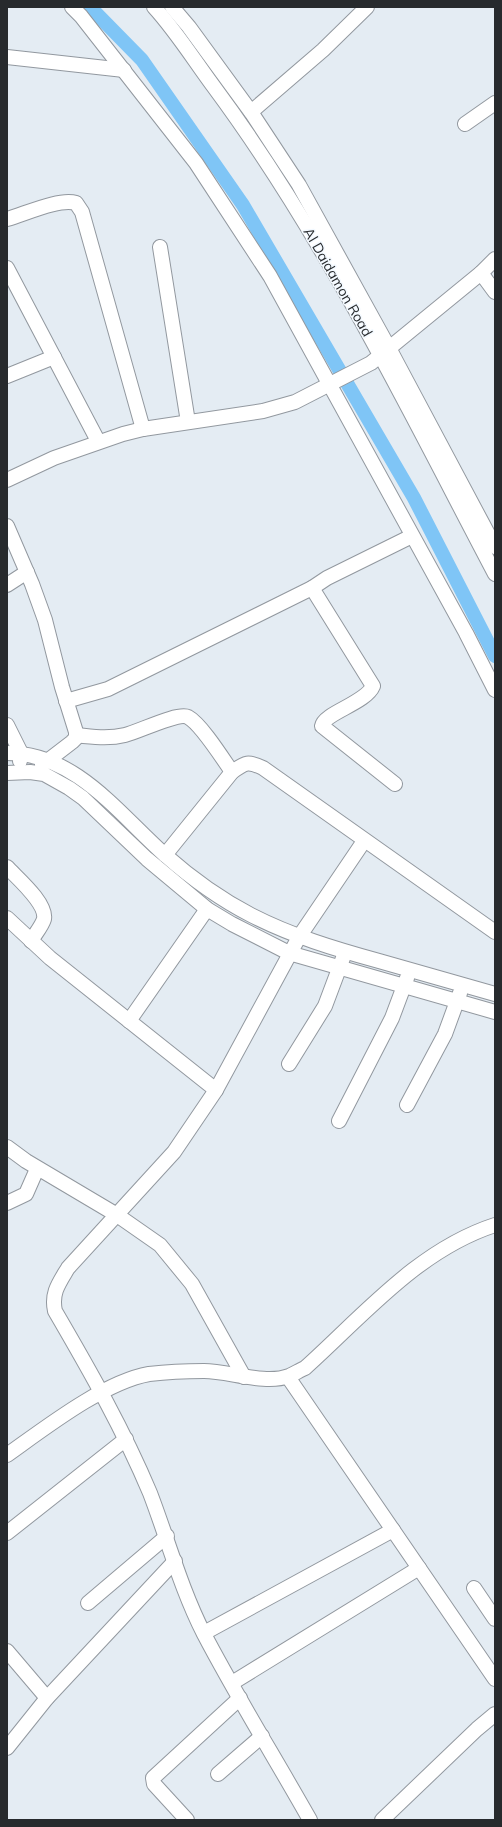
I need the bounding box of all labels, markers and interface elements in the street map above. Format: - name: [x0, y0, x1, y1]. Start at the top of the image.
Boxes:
- street label: Al Daidamon Road: [300, 224, 376, 340]

